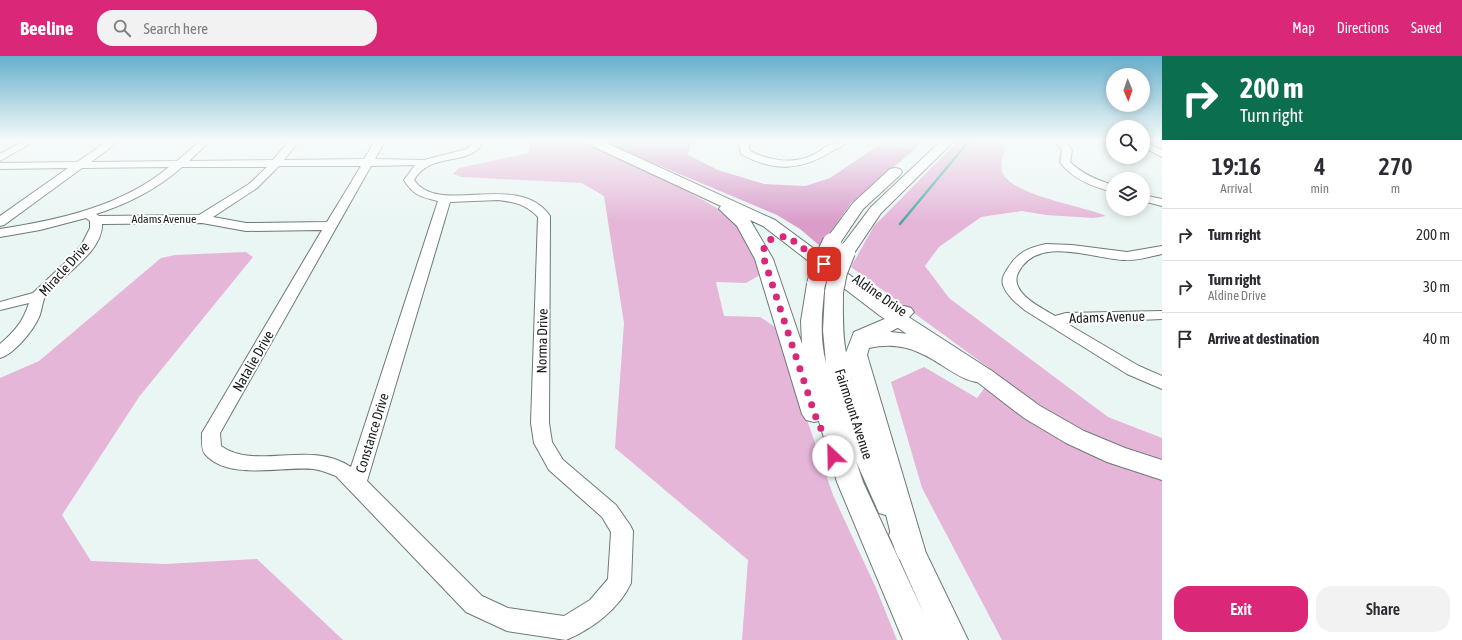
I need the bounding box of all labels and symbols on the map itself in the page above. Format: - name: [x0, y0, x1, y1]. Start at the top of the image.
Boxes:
- north arrow: [1106, 68, 1150, 112]
- street label: Adams Avenue: [132, 212, 196, 226]
- street label: Miracle Drive: [36, 239, 92, 299]
- pin: [807, 247, 841, 281]
- street label: Aldine Drive: [850, 271, 910, 319]
- street label: Adams Avenue: [1069, 308, 1145, 326]
- street label: Norma Drive: [533, 309, 551, 373]
- street label: Natalie Drive: [229, 328, 277, 394]
- street label: Fairmount Avenue: [832, 367, 876, 461]
- street label: Constance Drive: [352, 391, 392, 475]
- position arrow: [812, 435, 854, 477]

